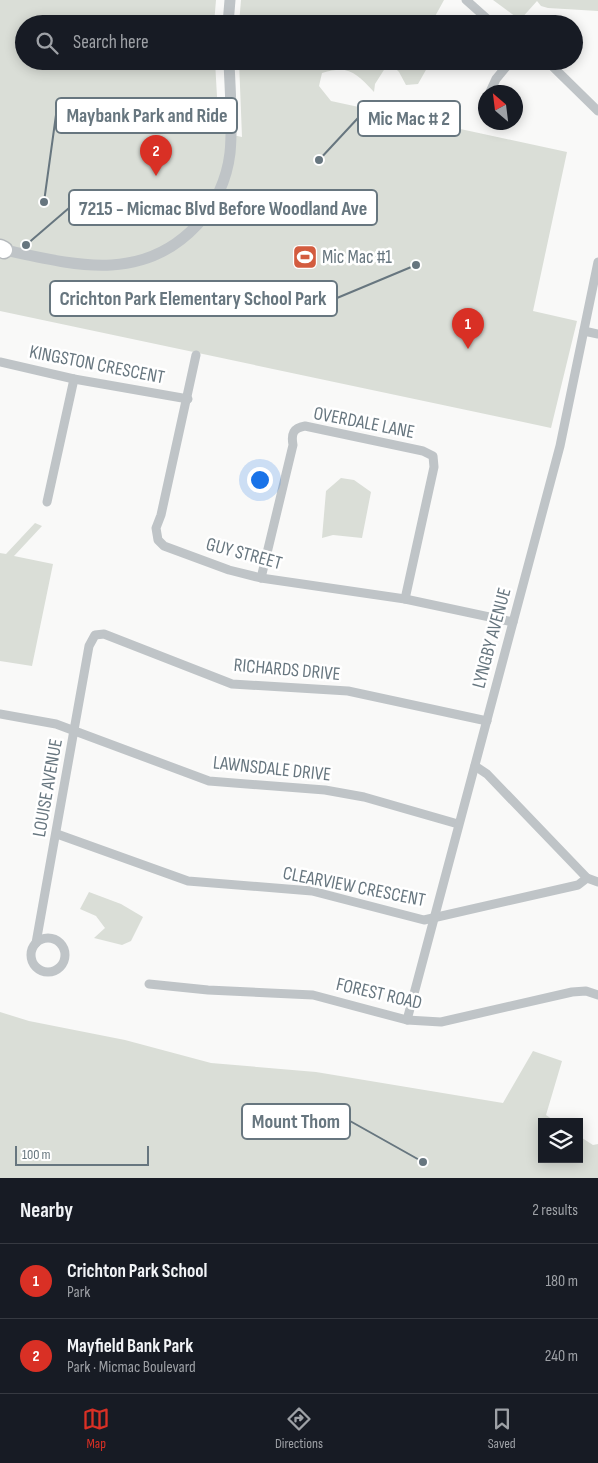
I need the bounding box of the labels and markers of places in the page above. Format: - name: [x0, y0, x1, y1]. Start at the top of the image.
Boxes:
- callout: Maybank Park and Ride: [56, 98, 237, 133]
- callout: Mic Mac # 2: [358, 101, 460, 136]
- pin: 2: [140, 135, 172, 176]
- callout: 7215 - Micmac Blvd Before Woodland Ave: [69, 190, 377, 225]
- sports icon: Mic Mac #1: [292, 244, 318, 270]
- place label: Mic Mac #1: [322, 246, 392, 269]
- callout: Crichton Park Elementary School Park: [50, 281, 337, 316]
- pin: 1: [452, 308, 484, 349]
- callout: Mount Thom: [242, 1104, 350, 1139]

